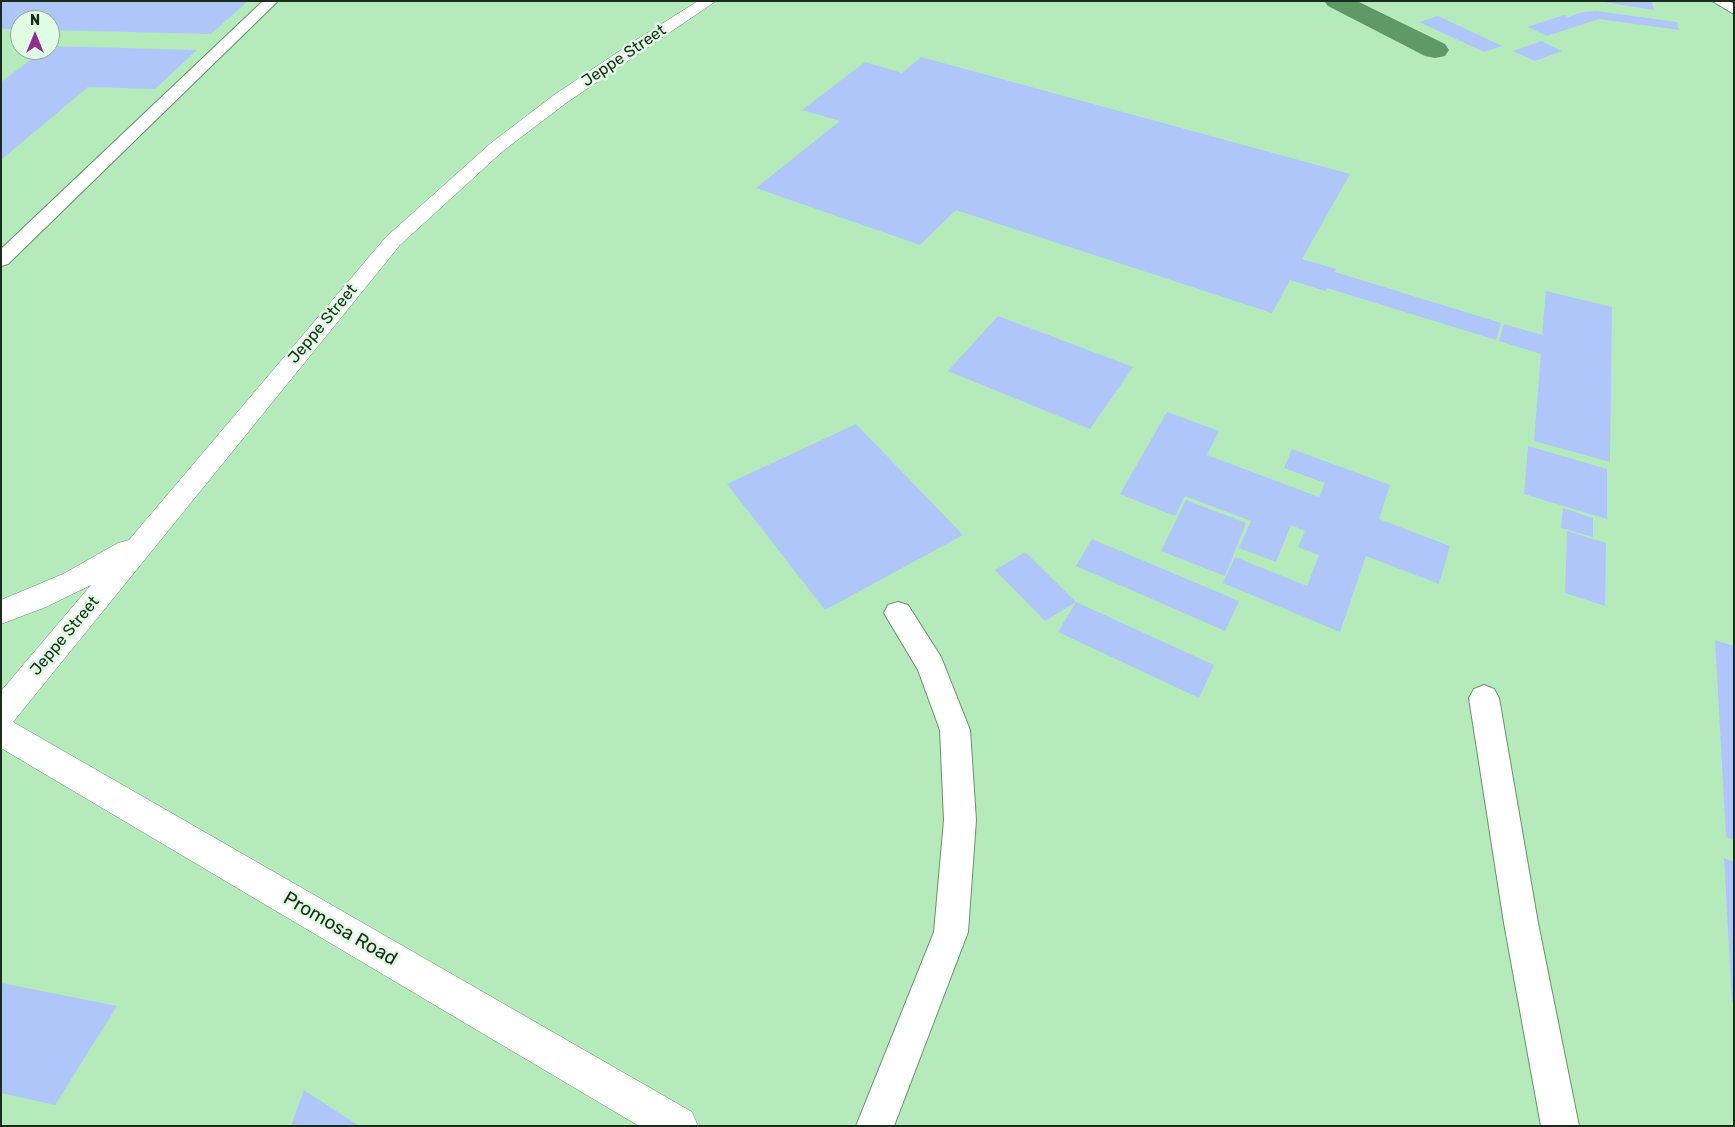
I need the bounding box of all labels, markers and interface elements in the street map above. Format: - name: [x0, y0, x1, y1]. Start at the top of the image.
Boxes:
- north arrow: [10, 10, 60, 60]
- text: N: [30, 12, 40, 29]
- street label: Jeppe Street: [578, 21, 670, 91]
- street label: Jeppe Street: [284, 281, 362, 367]
- street label: Jeppe Street: [26, 593, 104, 679]
- street label: Promosa Road: [279, 887, 401, 971]

